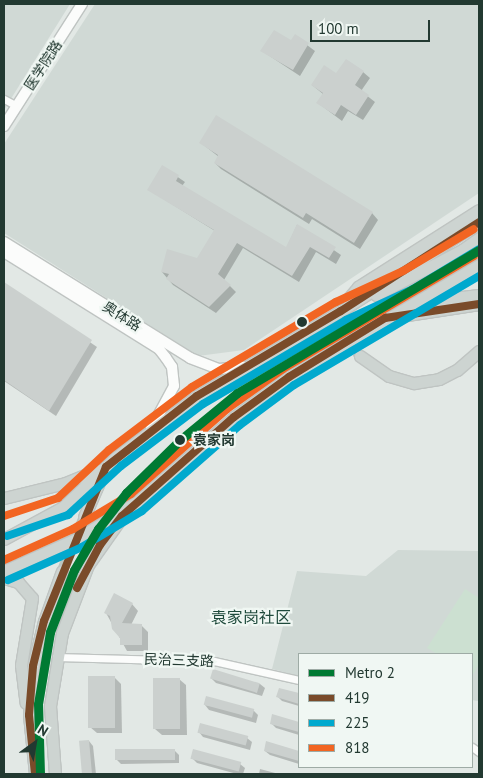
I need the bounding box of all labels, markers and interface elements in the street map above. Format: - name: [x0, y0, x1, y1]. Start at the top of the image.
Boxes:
- scale bar: [313, 10, 433, 42]
- text: 100 m: [318, 19, 359, 38]
- street label: 医学院路: [21, 37, 65, 93]
- street label: 奥体路: [100, 298, 144, 334]
- unlabelled marker: [297, 317, 307, 327]
- marker: 袁家岗: [171, 431, 189, 449]
- place label: 袁家岗: [193, 432, 235, 448]
- district label: 袁家岗社区: [211, 607, 291, 627]
- street label: 民治三支路: [144, 650, 214, 670]
- legend: [298, 653, 473, 768]
- text: Metro 2: [345, 663, 395, 682]
- text: 419: [345, 688, 370, 707]
- text: 225: [345, 713, 370, 732]
- north arrow: [10, 718, 60, 768]
- text: N: [34, 720, 52, 740]
- text: 818: [345, 738, 370, 757]

